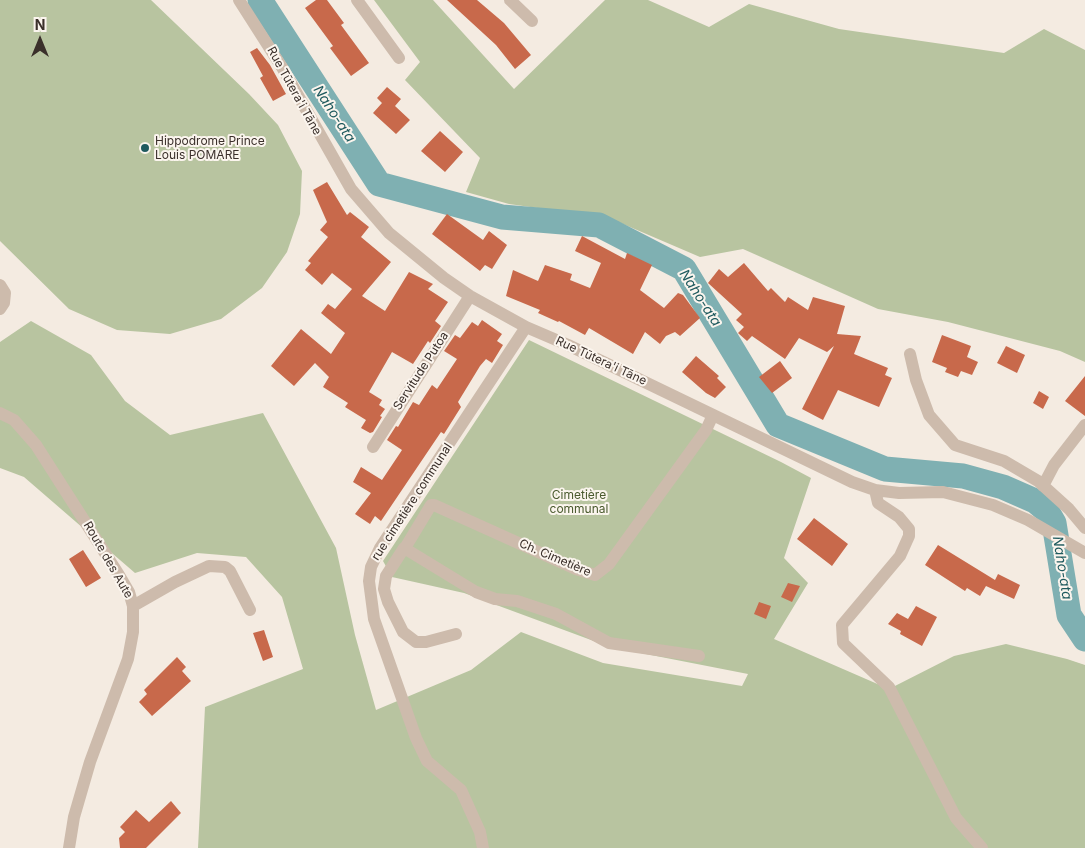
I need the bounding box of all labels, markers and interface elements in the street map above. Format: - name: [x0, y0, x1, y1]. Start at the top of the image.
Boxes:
- north arrow: [15, 15, 65, 65]
- text: N: [35, 16, 45, 33]
- street label: Rue Tūtera'i Tāne: [264, 44, 324, 138]
- water label: Naho-ata: [310, 83, 358, 145]
- place label: Hippodrome Prince Louis POMARE: [155, 134, 265, 162]
- marker: Hippodrome Prince Louis POMARE: [139, 142, 151, 154]
- water label: Naho-ata: [676, 267, 724, 329]
- street label: Servitude Putoa: [390, 329, 452, 413]
- street label: Rue Tūtera'i Tāne: [553, 334, 649, 388]
- street label: rue cimetière communal: [369, 441, 455, 563]
- park label: Cimetière communal: [550, 488, 608, 516]
- street label: Route des Aute: [80, 519, 136, 601]
- water label: Naho-ata: [1049, 535, 1075, 601]
- street label: Ch. Cimetière: [517, 536, 593, 580]

